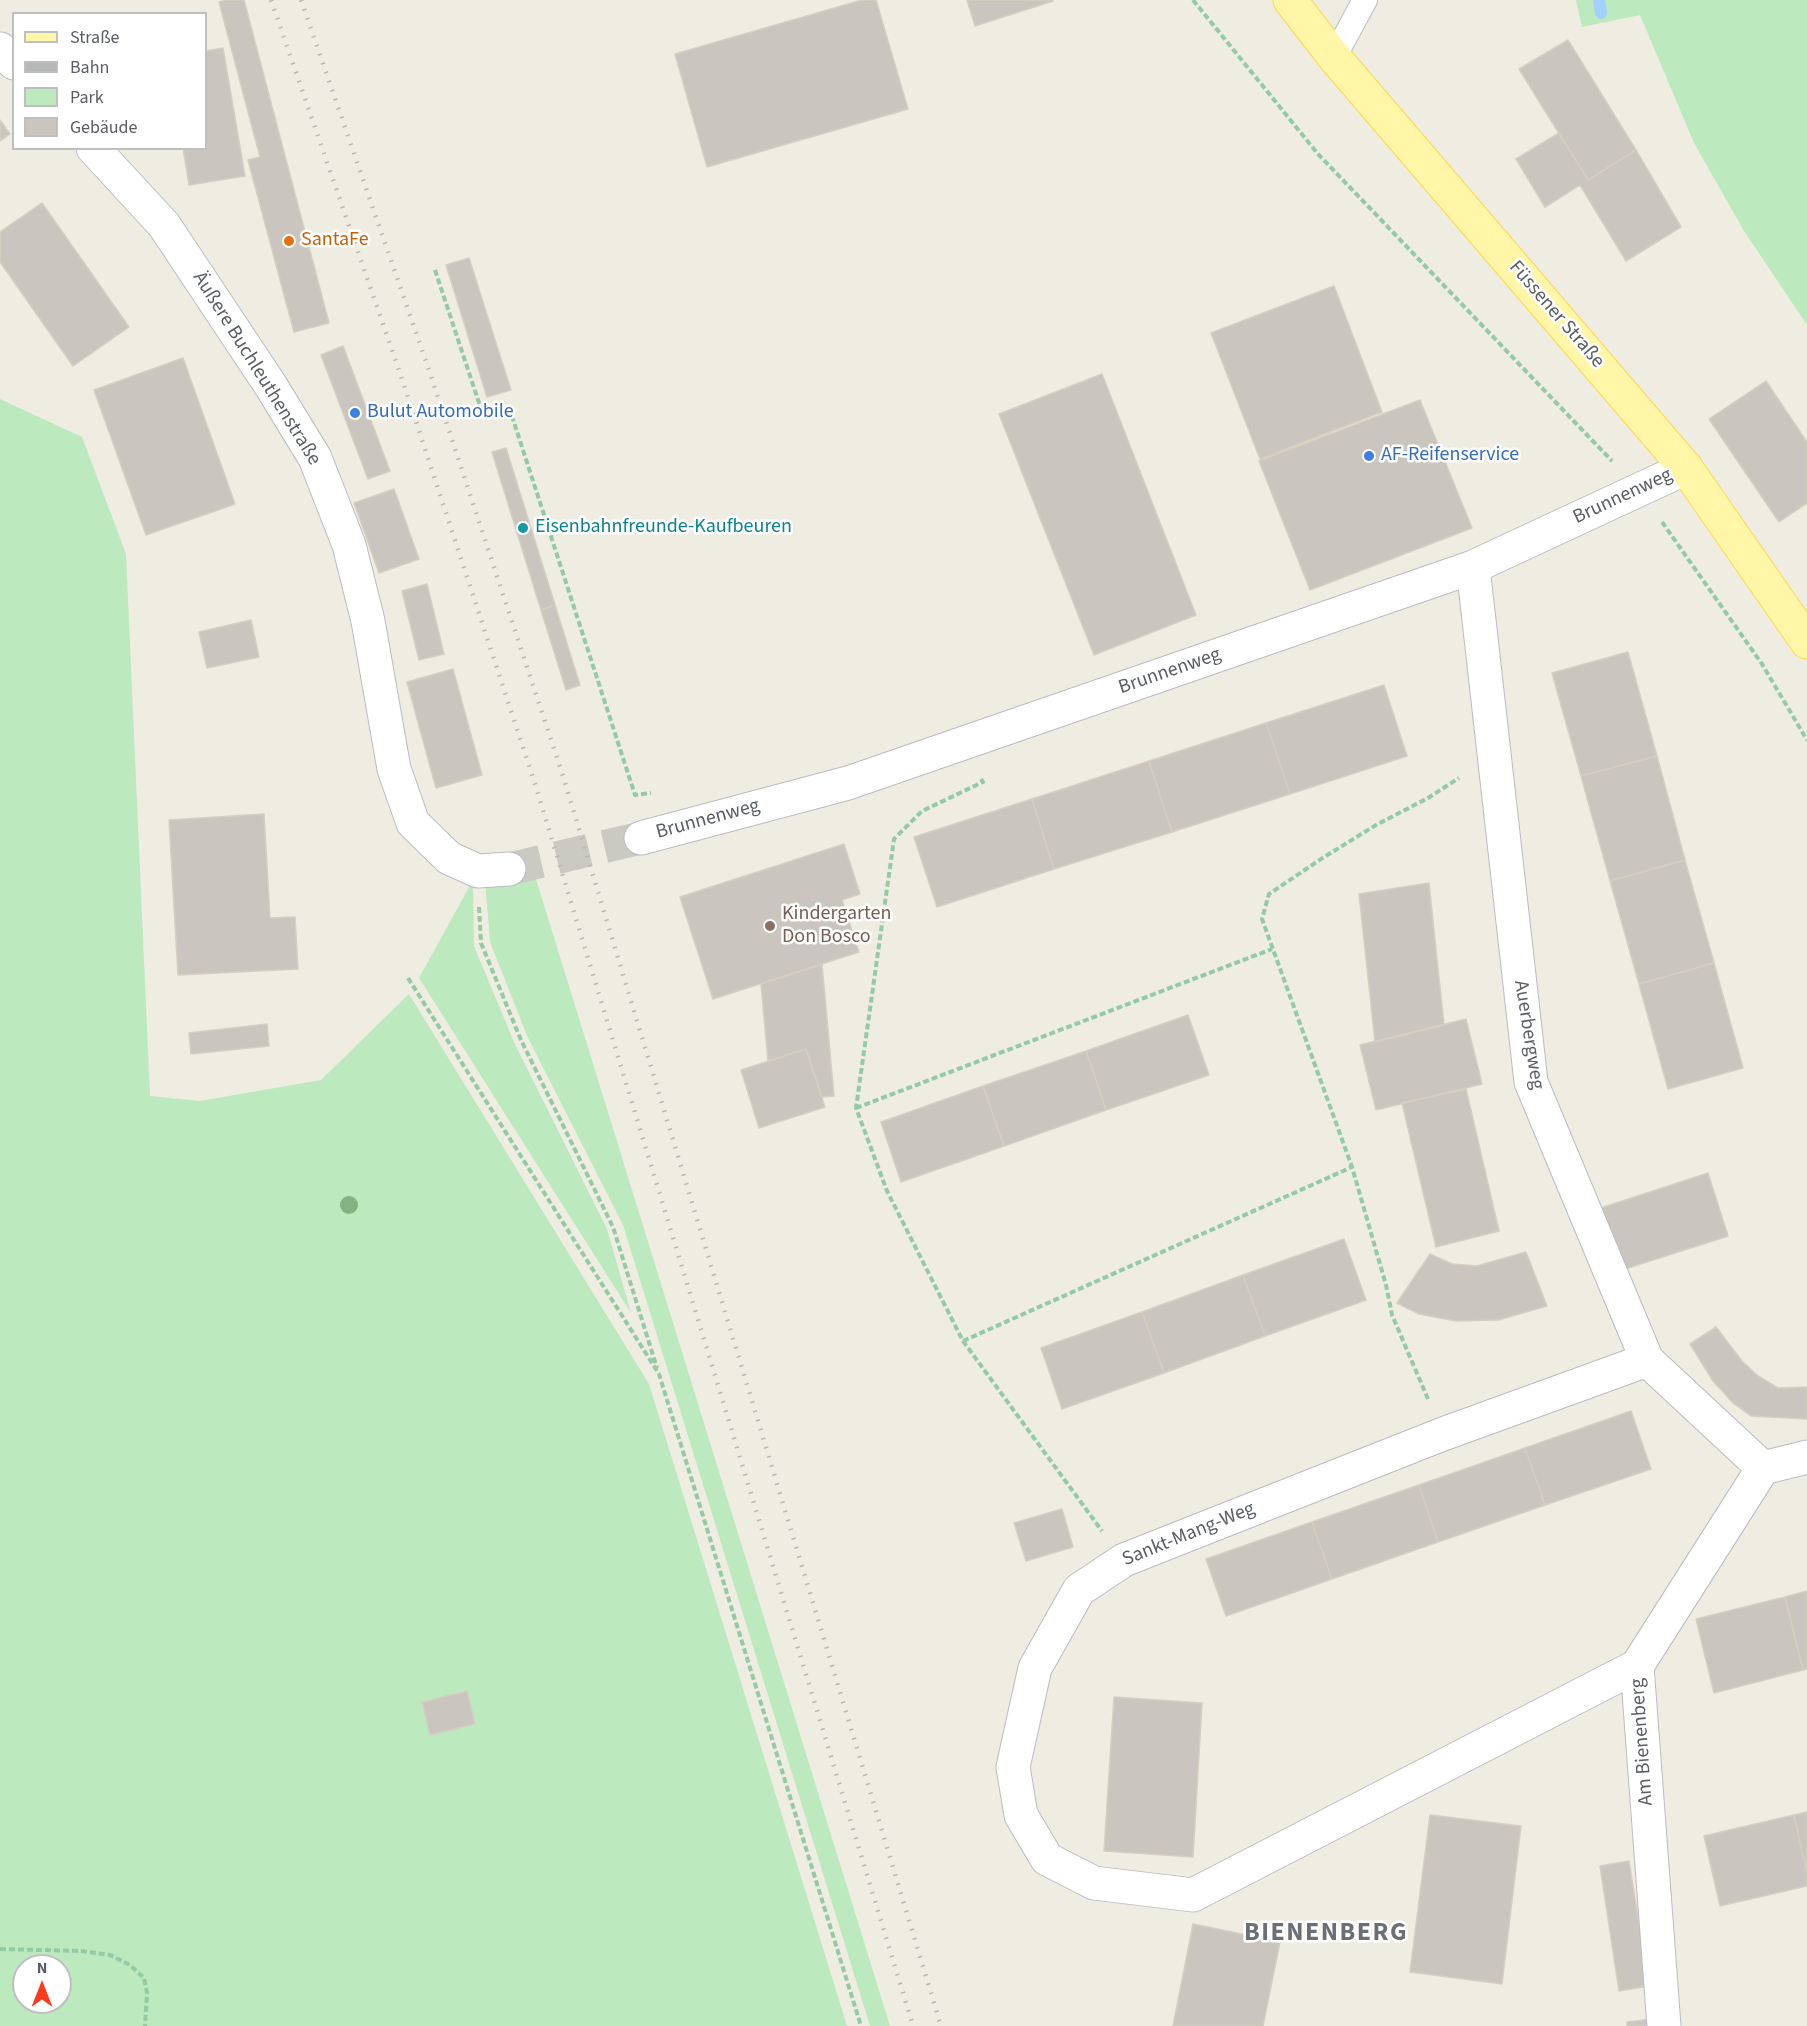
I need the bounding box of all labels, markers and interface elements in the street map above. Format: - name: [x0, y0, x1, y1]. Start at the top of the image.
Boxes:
- legend: [12, 12, 207, 150]
- text: Straße: [70, 25, 119, 50]
- text: Bahn: [70, 55, 109, 80]
- text: Park: [70, 85, 104, 110]
- text: Gebäude: [70, 115, 138, 140]
- place label: SantaFe: [301, 229, 369, 253]
- marker: SantaFe: [282, 234, 296, 248]
- street label: Füssener Straße: [1503, 257, 1609, 373]
- street label: Äußere Buchleuthenstraße: [187, 268, 325, 470]
- place label: Bulut Automobile: [367, 401, 514, 425]
- marker: Bulut Automobile: [348, 406, 362, 420]
- place label: AF-Reifenservice: [1381, 444, 1519, 468]
- marker: AF-Reifenservice: [1362, 449, 1376, 463]
- street label: Brunnenweg: [1570, 464, 1676, 530]
- place label: Eisenbahnfreunde-Kaufbeuren: [535, 516, 792, 540]
- marker: Eisenbahnfreunde-Kaufbeuren: [516, 521, 530, 535]
- street label: Brunnenweg: [1116, 643, 1224, 701]
- street label: Brunnenweg: [653, 795, 763, 845]
- place label: Kindergarten Don Bosco: [782, 903, 891, 950]
- marker: Kindergarten Don Bosco: [763, 919, 777, 933]
- street label: Auerbergweg: [1508, 979, 1548, 1091]
- street label: Sankt-Mang-Weg: [1119, 1497, 1259, 1573]
- street label: Am Bienenberg: [1627, 1677, 1659, 1807]
- district label: BIENENBERG: [1244, 1918, 1408, 1950]
- north arrow: [12, 1954, 72, 2014]
- text: N: [37, 1957, 47, 1979]

